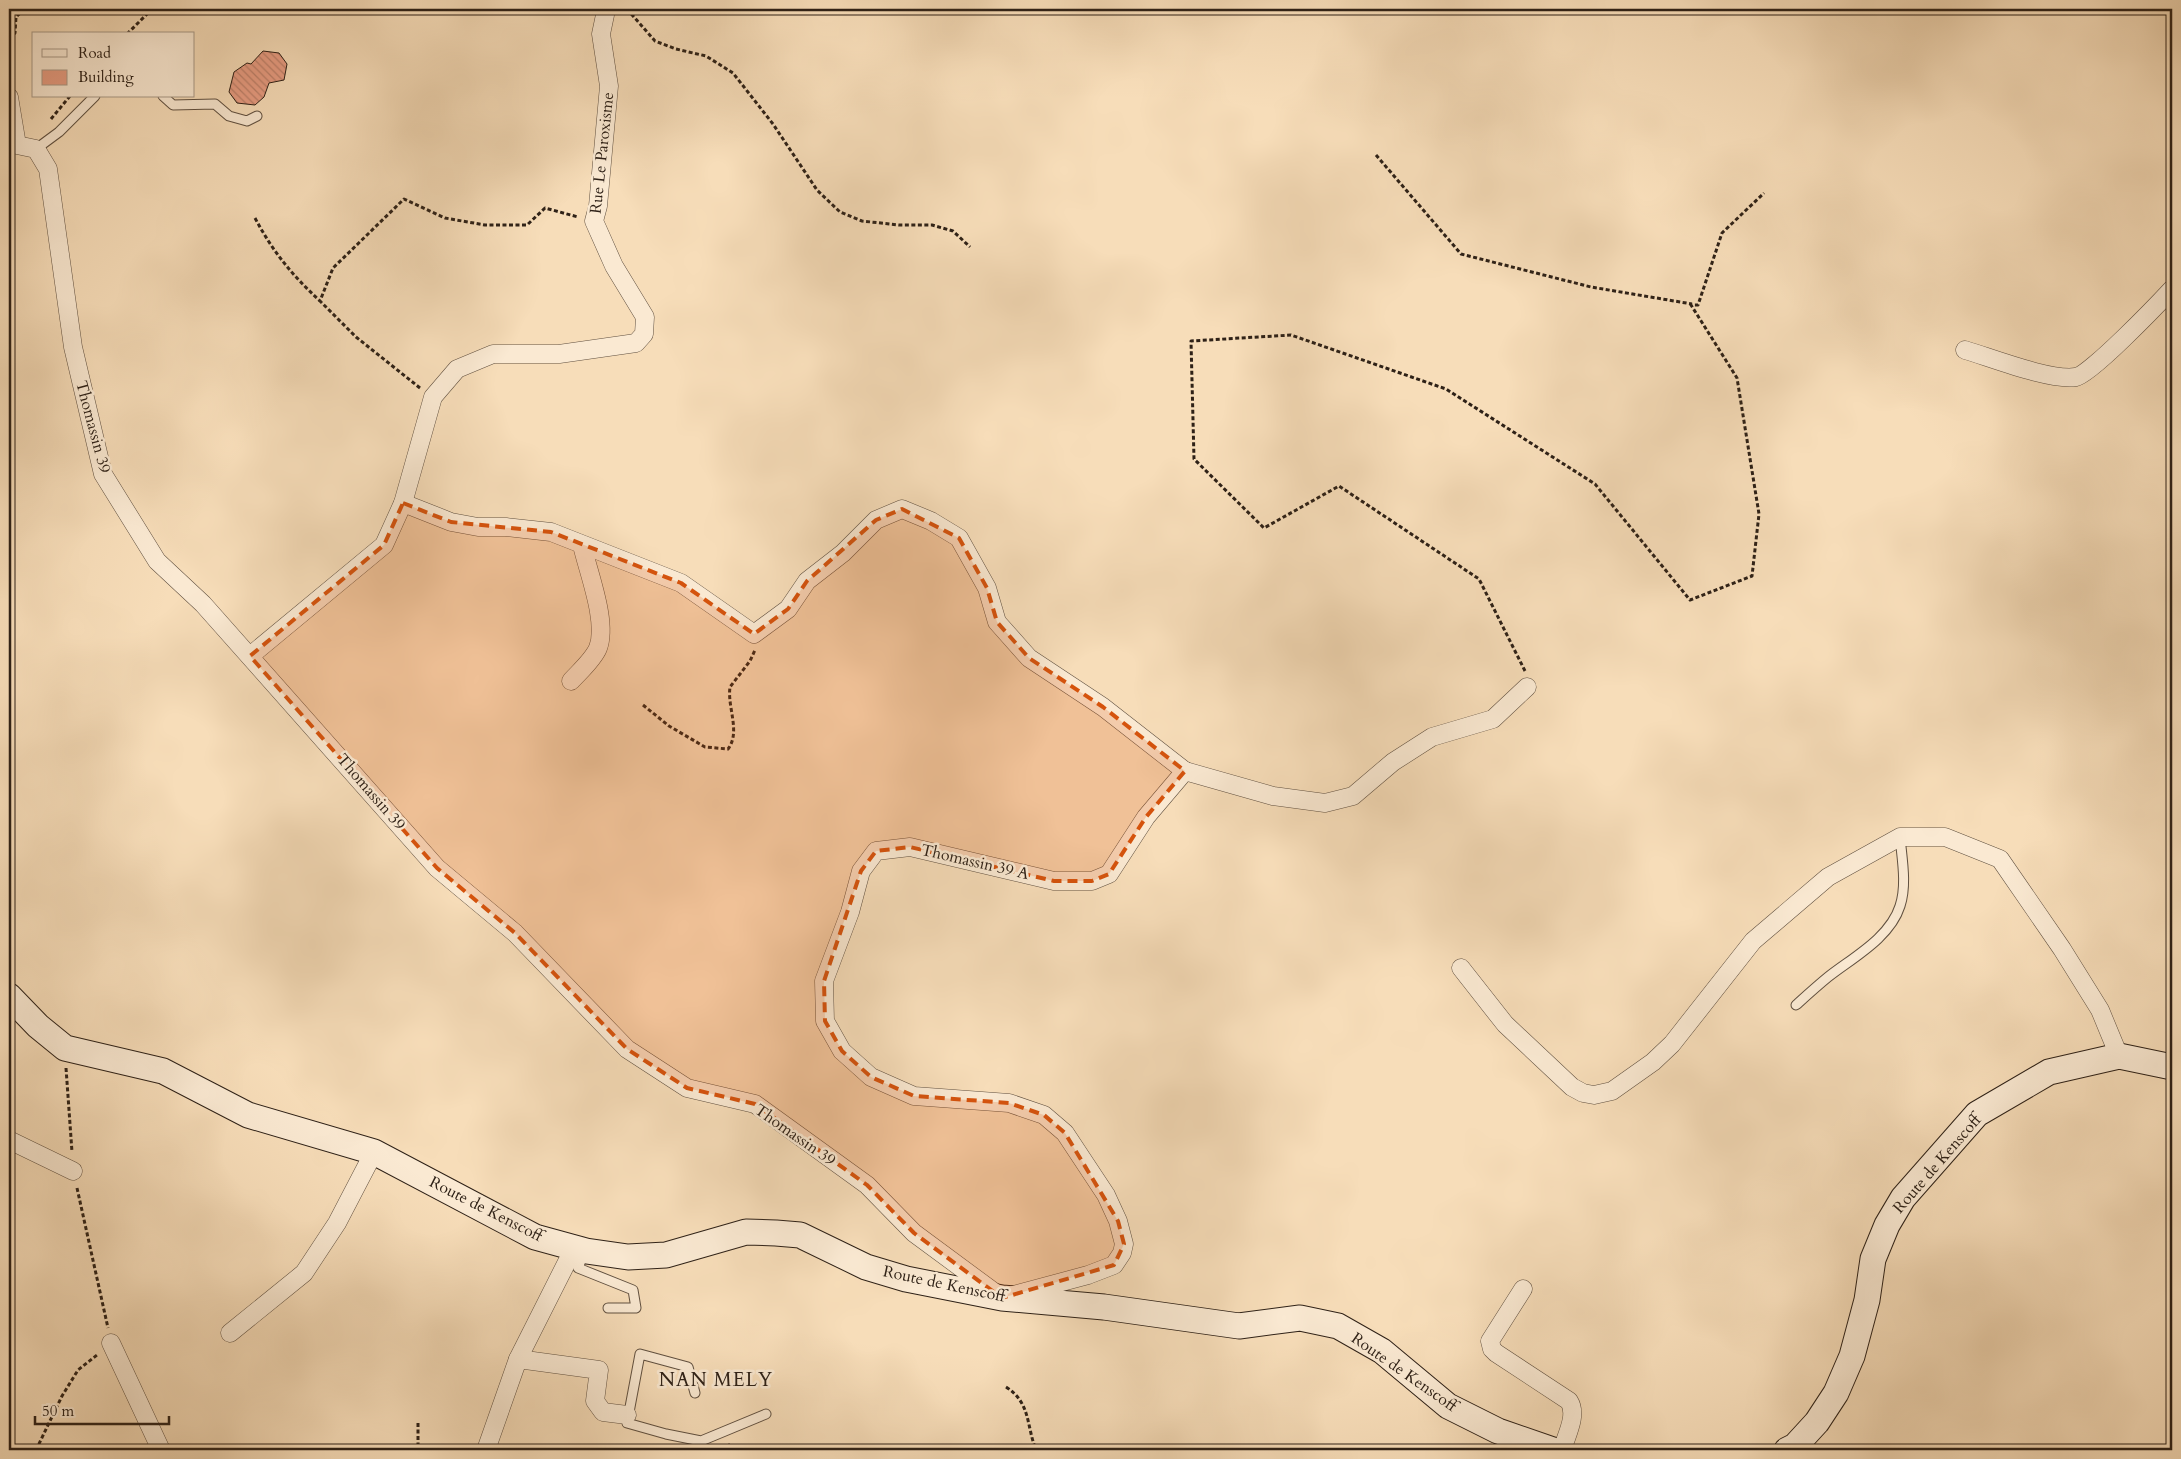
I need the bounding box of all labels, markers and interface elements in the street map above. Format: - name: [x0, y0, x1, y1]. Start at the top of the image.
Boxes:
- legend: [32, 32, 195, 98]
- text: Road: [78, 43, 111, 63]
- text: Building: [78, 67, 134, 87]
- street label: Rue Le Paroxisme: [585, 91, 619, 215]
- street label: Thomassin 39: [70, 378, 116, 476]
- street label: Thomassin 39: [332, 749, 410, 835]
- street label: Thomassin 39 A: [919, 839, 1032, 885]
- street label: Thomassin 39: [750, 1099, 840, 1171]
- street label: Route de Kenscoff: [1888, 1108, 1988, 1218]
- street label: Route de Kenscoff: [426, 1171, 549, 1248]
- street label: Route de Kenscoff: [881, 1260, 1009, 1308]
- street label: Route de Kenscoff: [1347, 1327, 1463, 1418]
- district label: NAN MELY: [659, 1367, 773, 1393]
- scale bar: [35, 1394, 169, 1426]
- text: 50 m: [42, 1401, 74, 1421]

